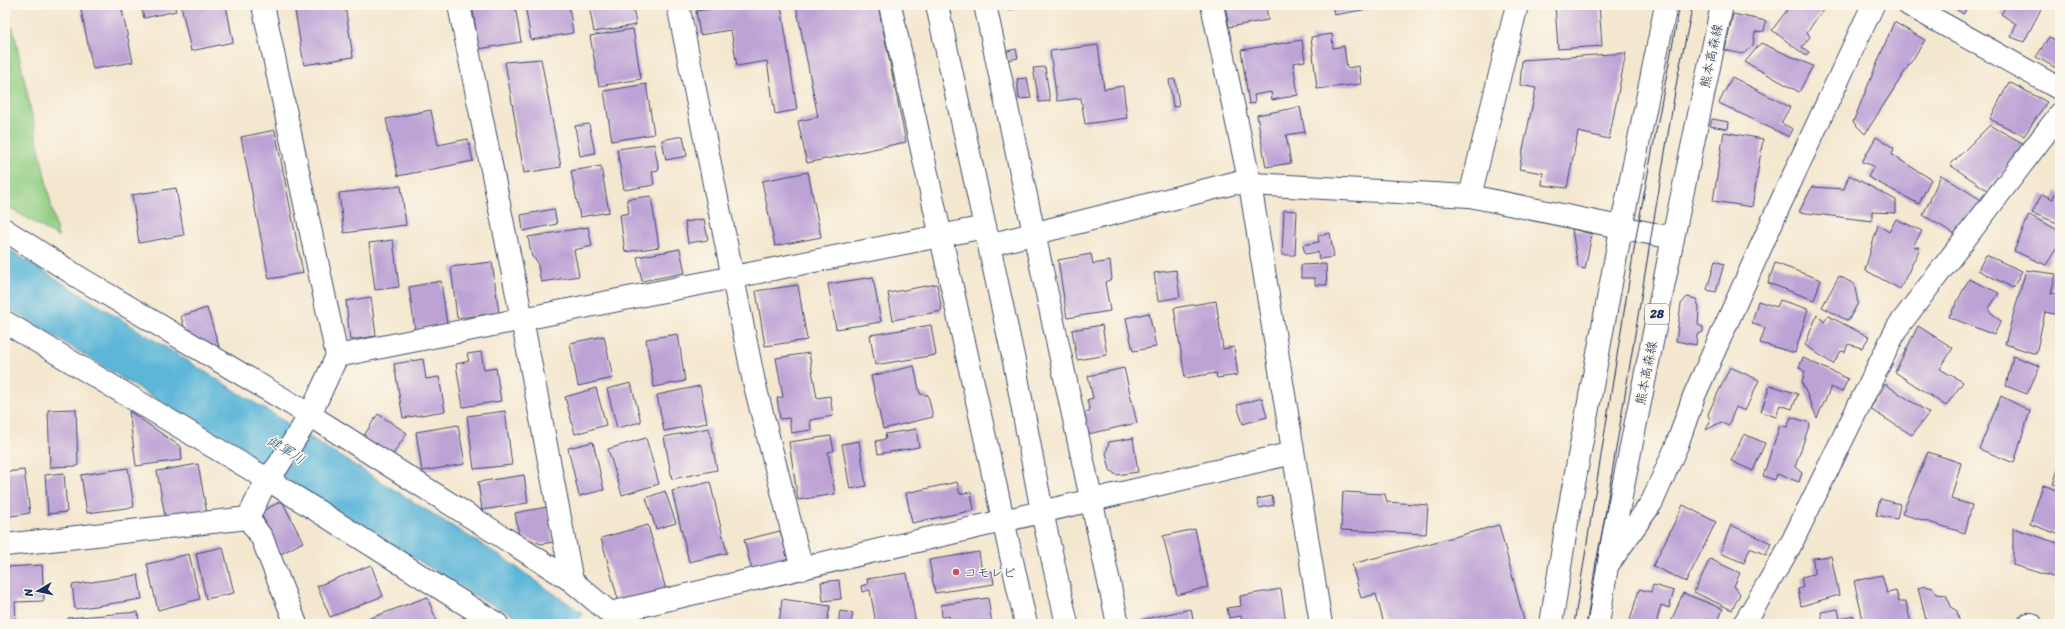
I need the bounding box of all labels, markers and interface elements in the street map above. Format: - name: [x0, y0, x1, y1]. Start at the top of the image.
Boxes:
- street label: 熊本高森線: [1693, 21, 1729, 90]
- road number: 28: [1645, 304, 1669, 324]
- street label: 熊本高森線: [1629, 338, 1664, 407]
- water label: 健軍川: [262, 428, 310, 472]
- place label: コモレビ: [964, 561, 1016, 584]
- marker: コモレビ: [951, 567, 961, 577]
- north arrow: [18, 571, 58, 611]
- text: N: [19, 587, 39, 599]

